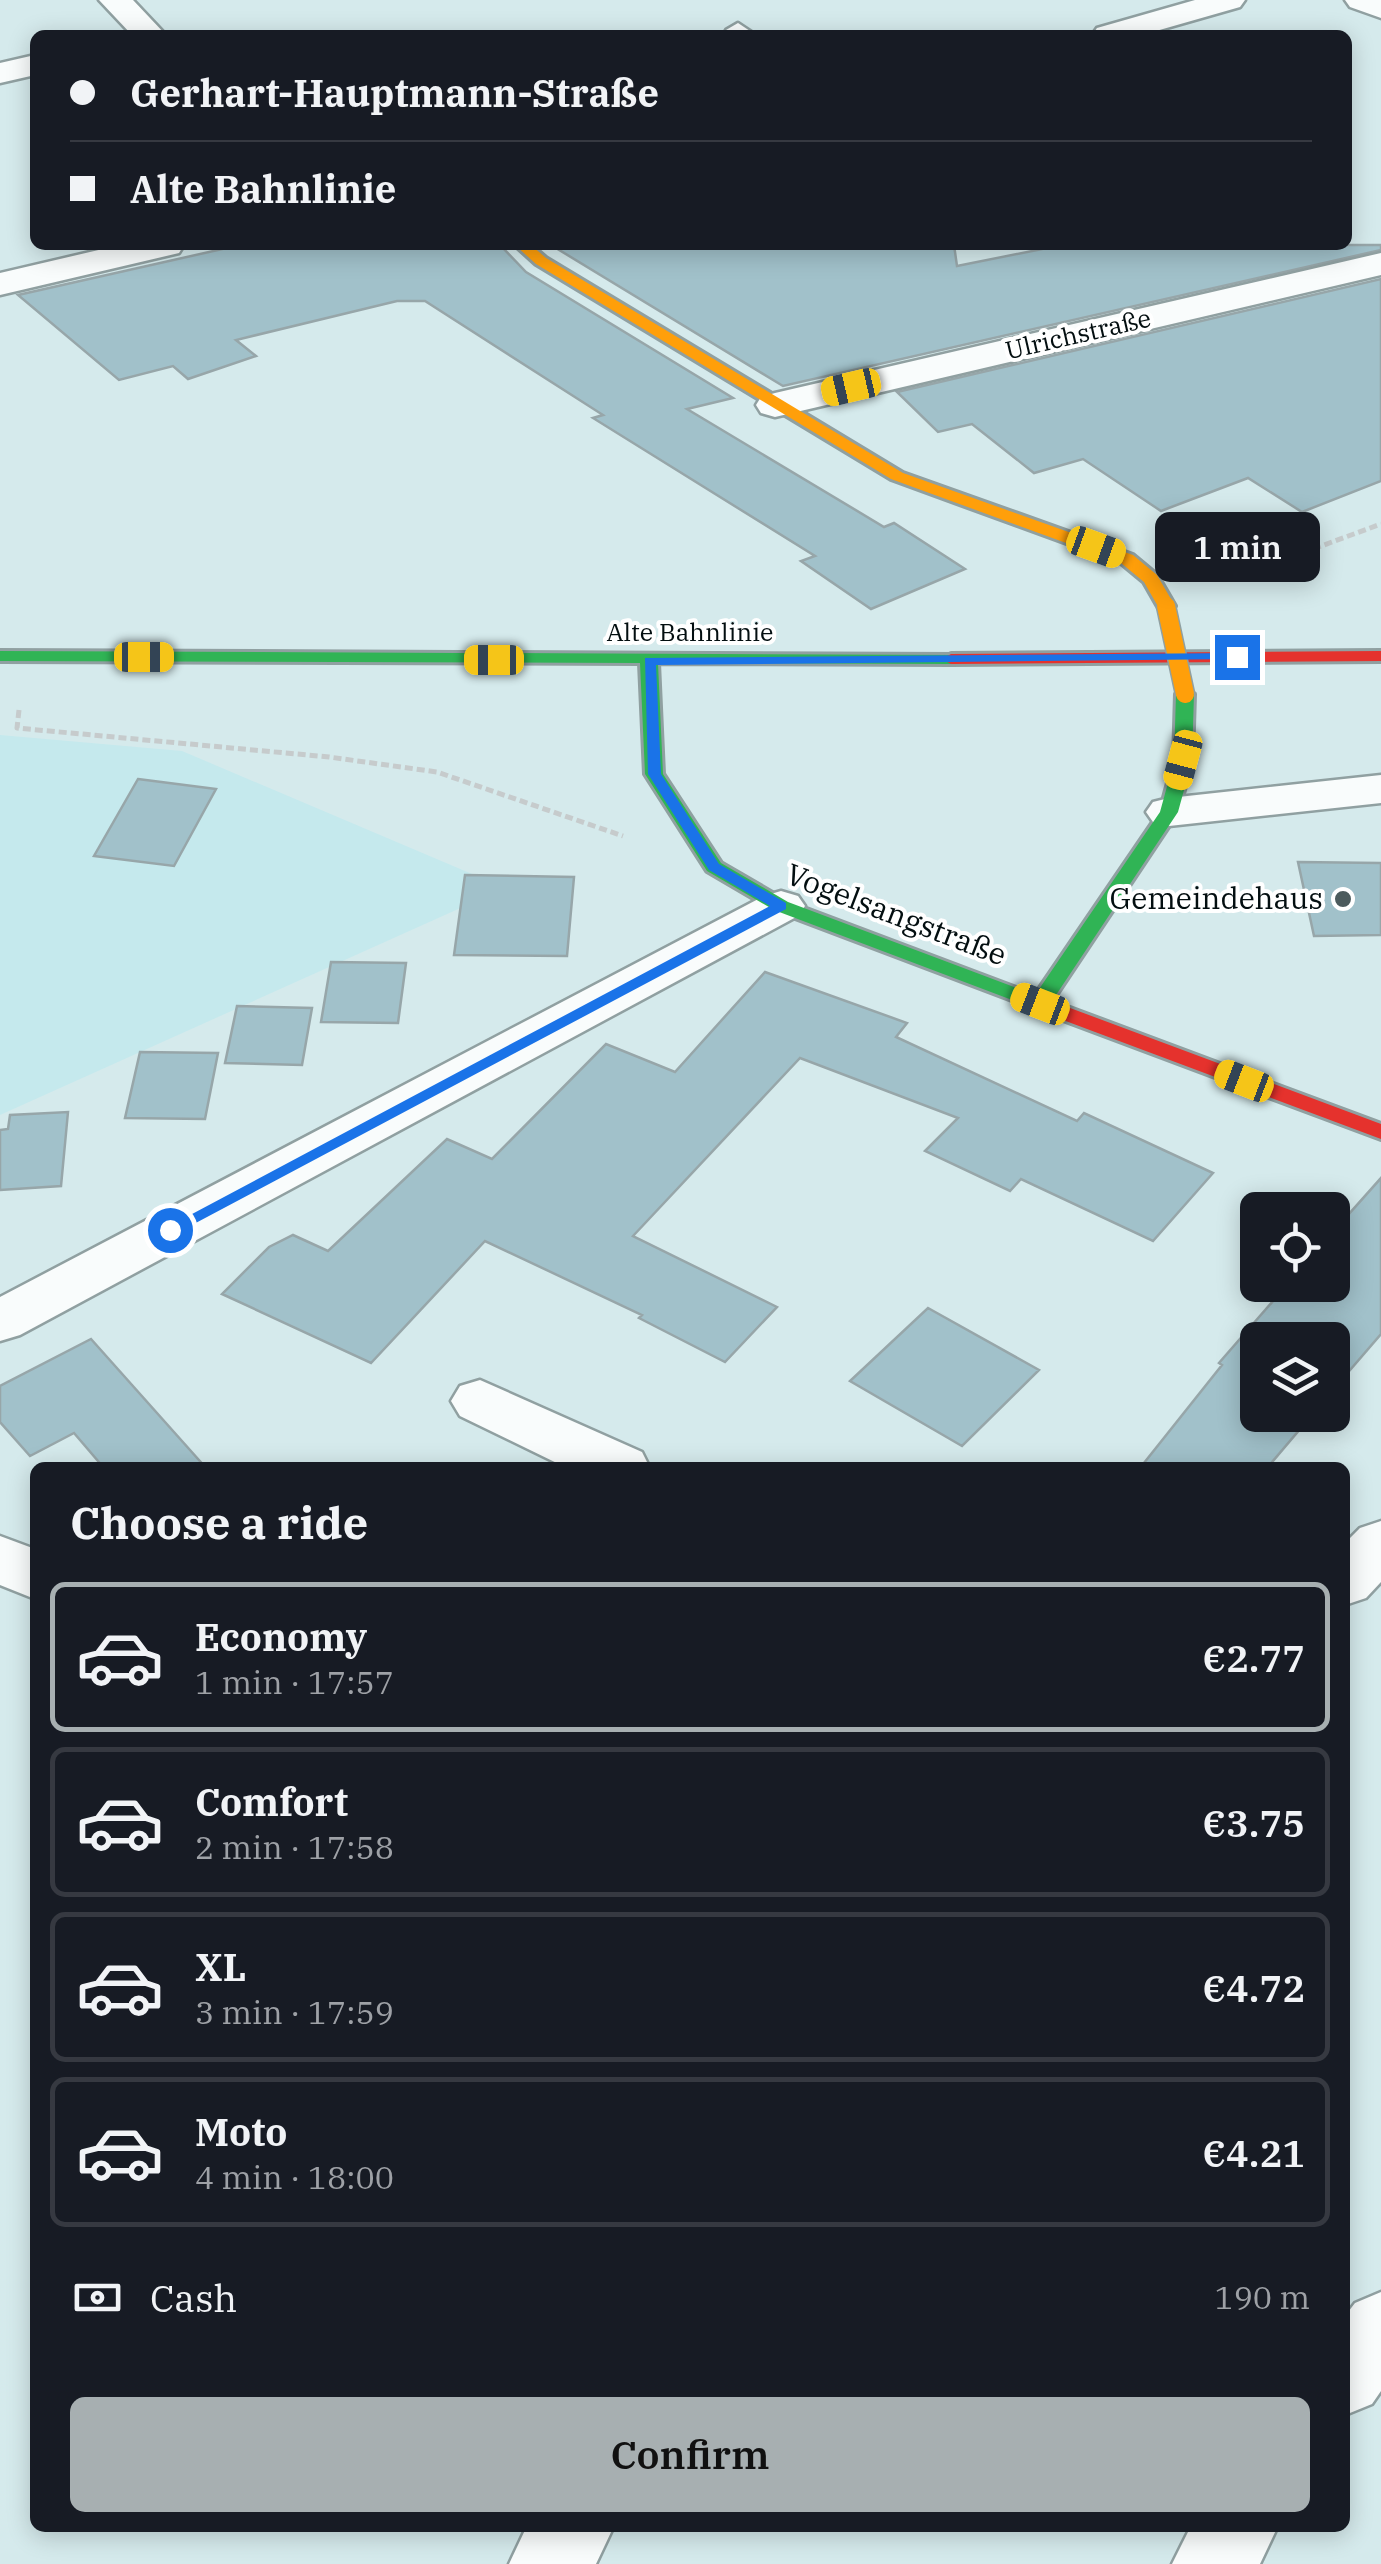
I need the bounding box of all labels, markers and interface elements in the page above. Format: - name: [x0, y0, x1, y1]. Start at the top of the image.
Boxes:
- text: Gerhart-Hauptmann-Straße: [130, 68, 659, 117]
- text: Alte Bahnlinie: [130, 164, 396, 213]
- street label: Ulrichstraße: [1002, 301, 1154, 366]
- car: [818, 366, 884, 408]
- callout: 1 min: [1154, 512, 1320, 582]
- car: [1063, 523, 1129, 571]
- text: 1 min: [1193, 526, 1282, 568]
- street label: Alte Bahnlinie: [606, 615, 774, 648]
- route end: [1215, 635, 1260, 680]
- car: [114, 642, 174, 672]
- car: [464, 645, 524, 675]
- car: [1161, 727, 1205, 793]
- street label: Vogelsangstraße: [781, 854, 1012, 974]
- place label: Gemeindehaus: [1110, 878, 1323, 917]
- marker: Gemeindehaus: [1332, 888, 1354, 910]
- car: [1007, 979, 1073, 1029]
- car: [1211, 1056, 1277, 1106]
- map controls: [1240, 1192, 1350, 1432]
- button: locate: [1240, 1192, 1350, 1302]
- route start: [148, 1208, 193, 1253]
- button: layers: [1240, 1322, 1350, 1432]
- text: Choose a ride: [70, 1493, 368, 1551]
- icon: car: [75, 1612, 165, 1702]
- text: Economy: [195, 1612, 367, 1661]
- text: €2.77: [1202, 1633, 1305, 1682]
- text: 1 min · 17:57: [195, 1661, 394, 1703]
- icon: car: [75, 1777, 165, 1867]
- text: Comfort: [195, 1777, 348, 1826]
- text: €3.75: [1202, 1798, 1305, 1847]
- text: 2 min · 17:58: [195, 1826, 394, 1868]
- icon: car: [75, 1942, 165, 2032]
- text: XL: [195, 1942, 246, 1991]
- text: €4.72: [1202, 1963, 1305, 2012]
- text: 3 min · 17:59: [195, 1991, 394, 2033]
- icon: car: [75, 2107, 165, 2197]
- text: Moto: [195, 2107, 287, 2156]
- text: €4.21: [1202, 2128, 1305, 2177]
- text: 4 min · 18:00: [195, 2156, 394, 2198]
- icon: cash: [70, 2270, 125, 2325]
- text: Cash: [150, 2273, 237, 2322]
- text: 190 m: [1214, 2276, 1310, 2318]
- button: Confirm: [70, 2397, 1310, 2512]

